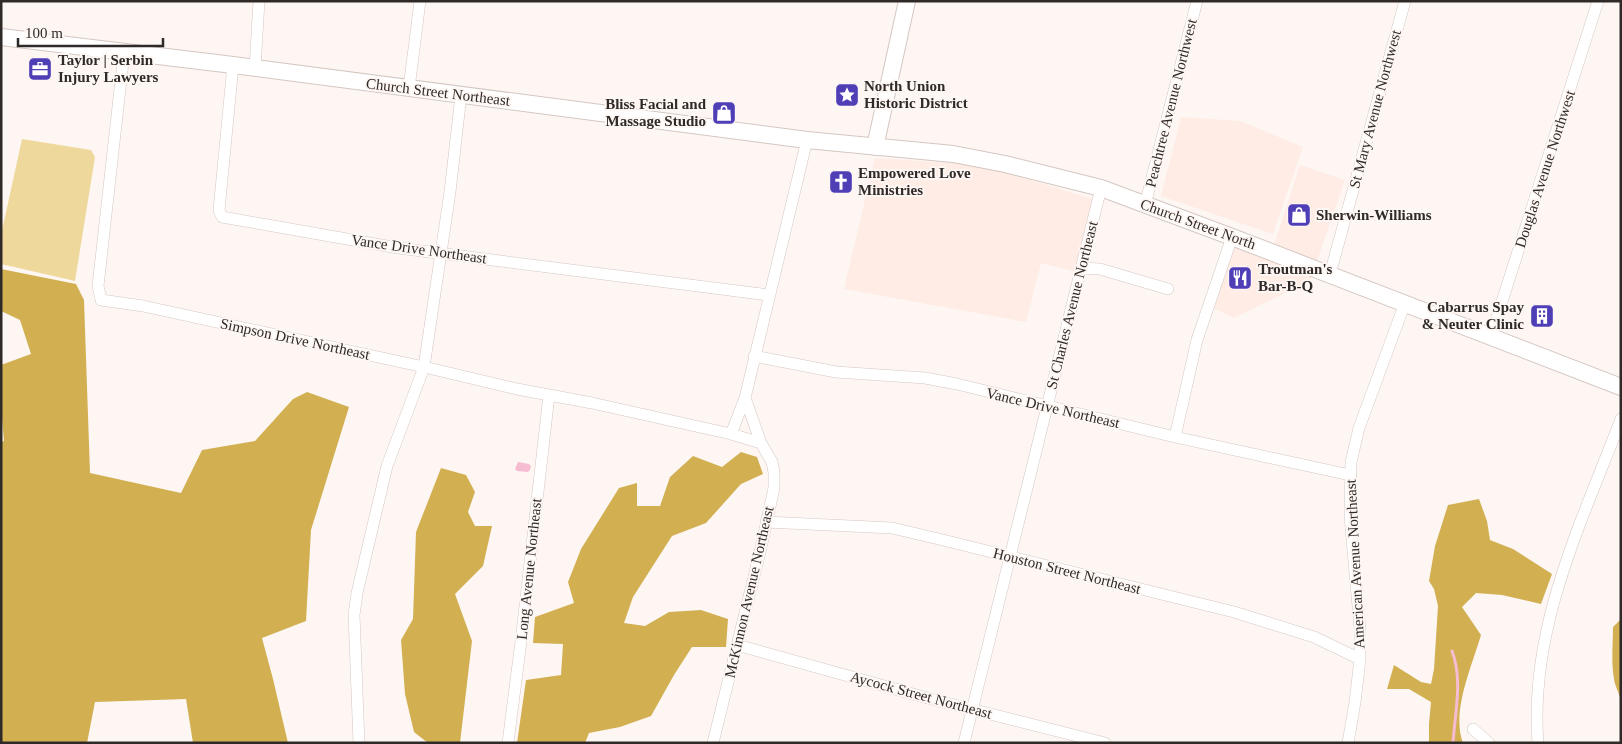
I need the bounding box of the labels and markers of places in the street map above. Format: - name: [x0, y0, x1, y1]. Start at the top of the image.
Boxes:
- place label: Taylor | Serbin Injury Lawyers: [58, 52, 159, 85]
- office icon: Taylor | Serbin Injury Lawyers: [27, 56, 53, 82]
- place label: North Union Historic District: [864, 78, 968, 111]
- place icon: North Union Historic District: [834, 82, 860, 108]
- place label: Bliss Facial and Massage Studio: [605, 96, 707, 129]
- shop icon: Bliss Facial and Massage Studio: [711, 100, 737, 126]
- place label: Empowered Love Ministries: [858, 165, 971, 198]
- church icon: Empowered Love Ministries: [828, 169, 854, 195]
- shop icon: Sherwin-Williams: [1286, 202, 1312, 228]
- place label: Sherwin-Williams: [1316, 207, 1432, 223]
- place label: Troutman's Bar-B-Q: [1258, 261, 1333, 294]
- restaurant icon: Troutman's Bar-B-Q: [1227, 265, 1253, 291]
- place label: Cabarrus Spay & Neuter Clinic: [1422, 299, 1524, 332]
- building icon: Cabarrus Spay & Neuter Clinic: [1529, 303, 1555, 329]

